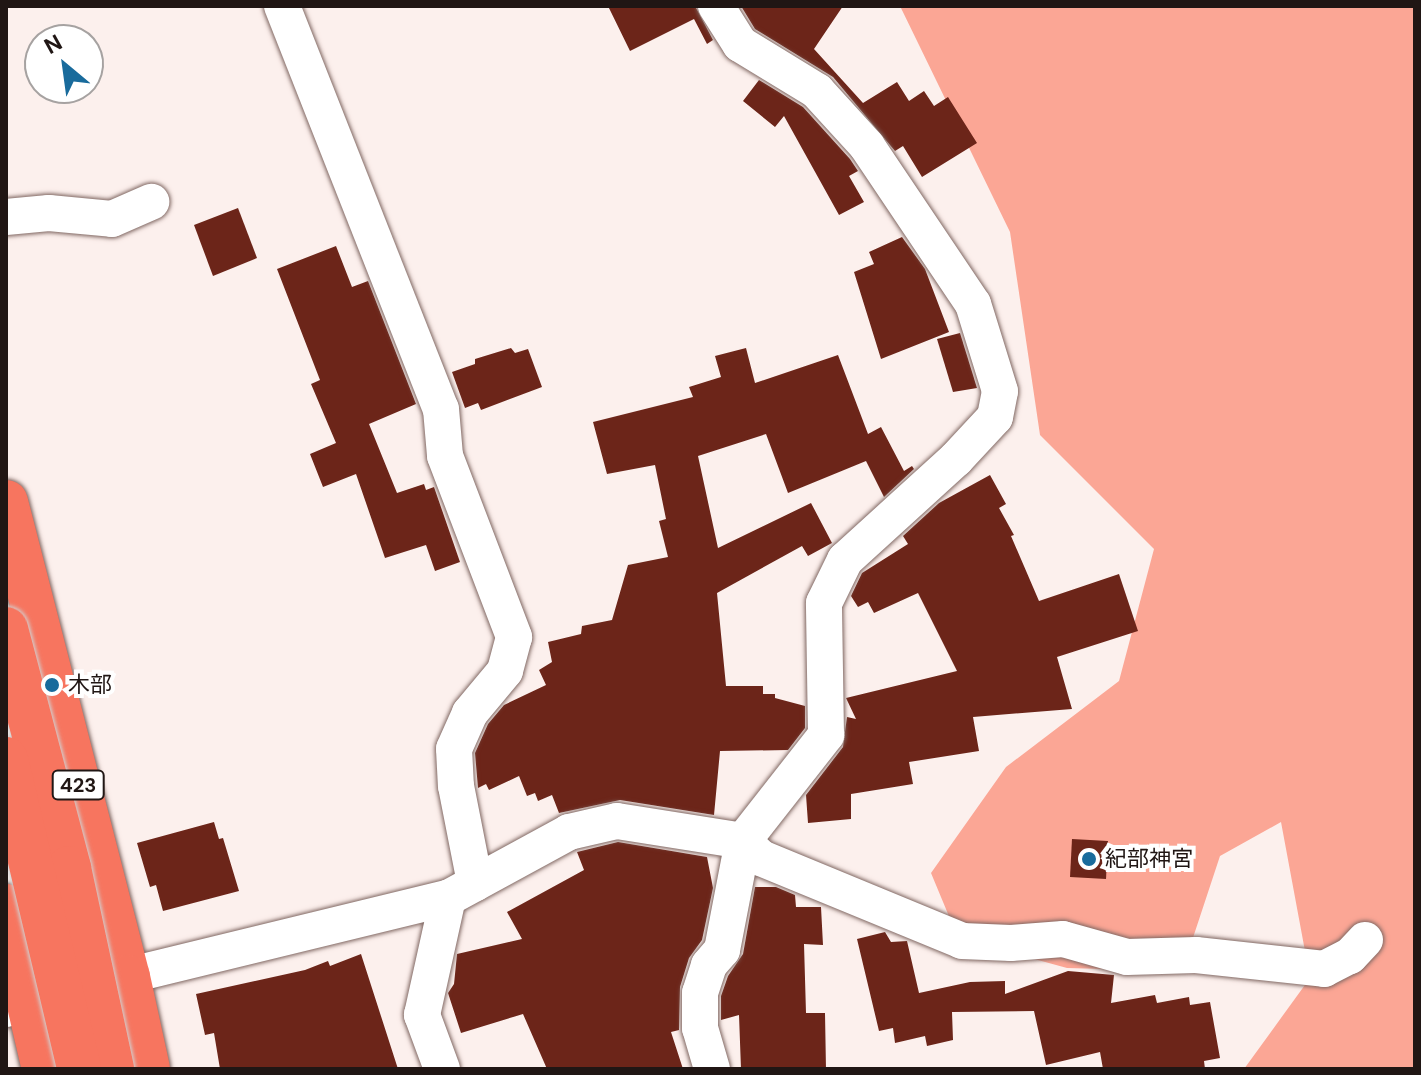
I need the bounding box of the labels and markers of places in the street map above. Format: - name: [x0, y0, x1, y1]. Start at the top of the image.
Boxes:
- place label: 木部: [68, 672, 112, 698]
- marker: 木部: [43, 676, 61, 694]
- place label: 紀部神宮: [1105, 846, 1193, 872]
- marker: 紀部神宮: [1080, 850, 1098, 868]

